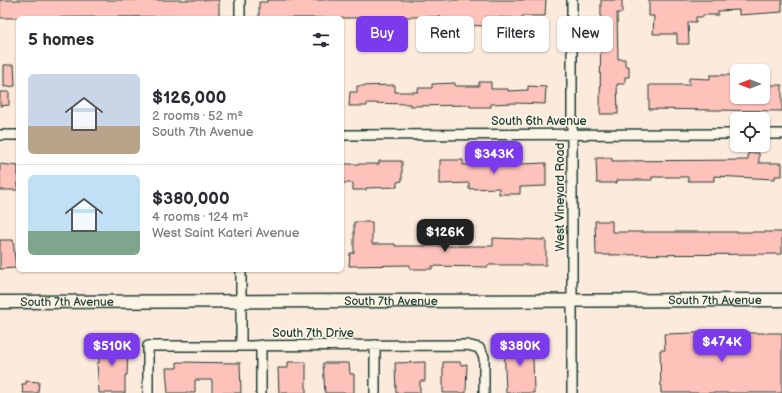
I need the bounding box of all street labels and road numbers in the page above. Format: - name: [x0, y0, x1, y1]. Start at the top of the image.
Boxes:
- street label: South 6th Avenue: [491, 114, 587, 129]
- street label: West Vineyard Road: [553, 142, 568, 252]
- street label: South 7th Avenue: [344, 293, 438, 309]
- street label: South 7th Avenue: [668, 293, 762, 308]
- street label: South 7th Avenue: [20, 294, 114, 309]
- street label: South 7th Drive: [272, 326, 354, 341]

